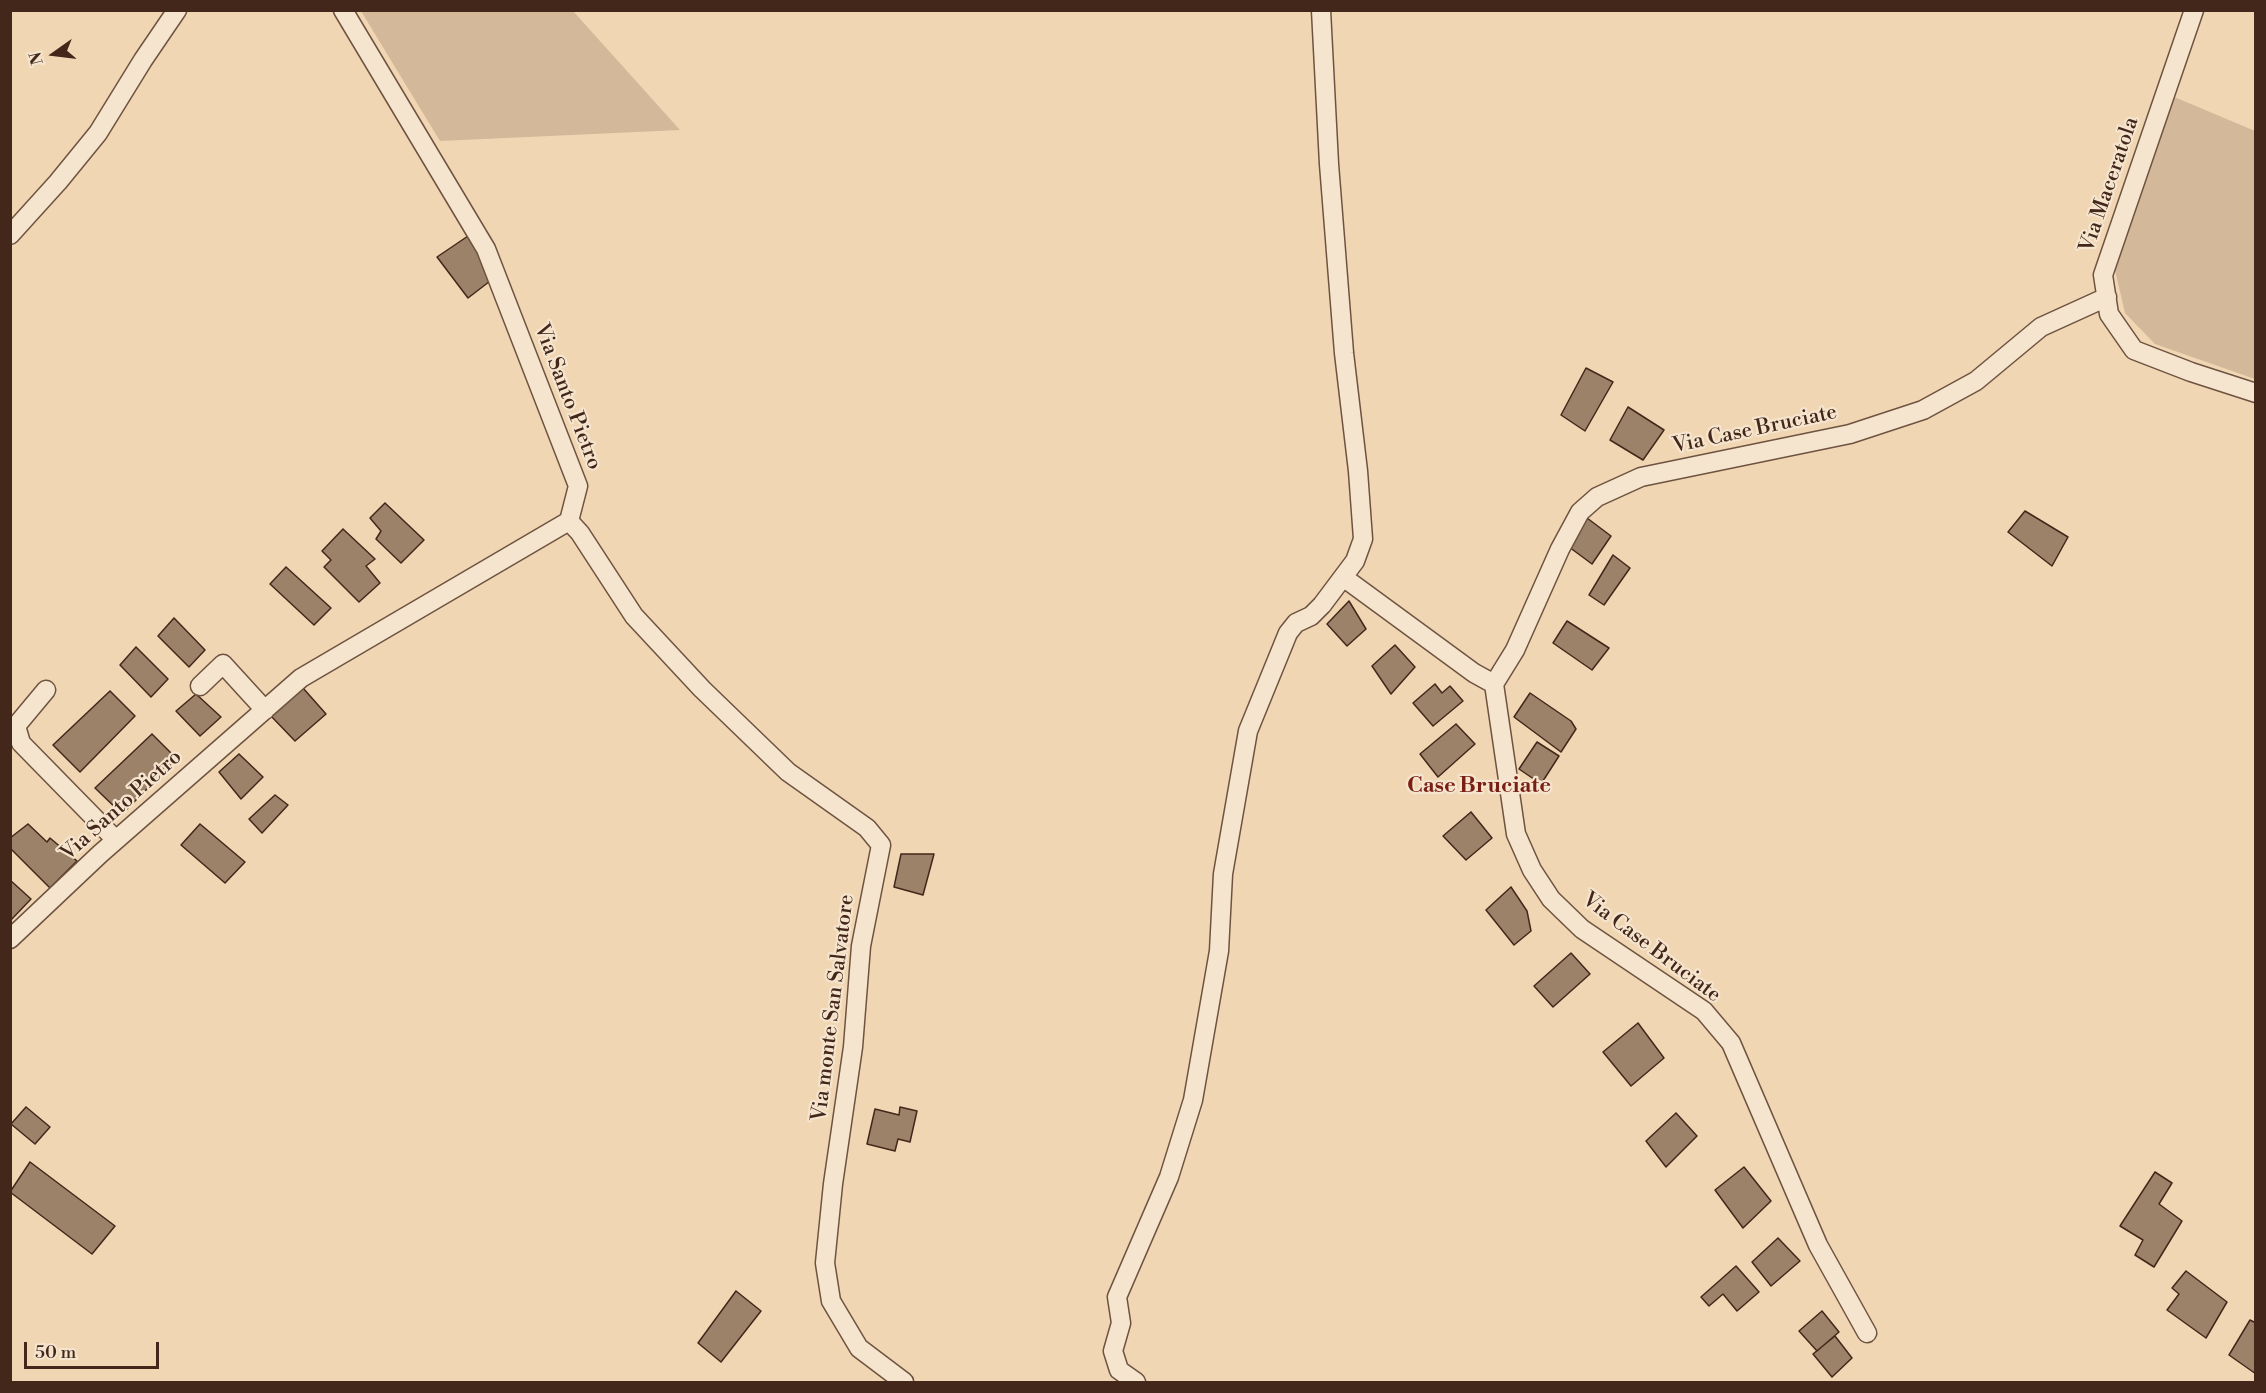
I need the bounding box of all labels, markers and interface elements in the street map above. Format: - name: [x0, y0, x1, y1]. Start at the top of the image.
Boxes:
- north arrow: [24, 24, 84, 84]
- text: N: [25, 50, 48, 67]
- street label: Via Maceratola: [2075, 114, 2145, 256]
- street label: Via Santo Pietro: [528, 321, 606, 473]
- street label: Via Case Bruciate: [1671, 400, 1839, 460]
- street label: Via Santo Pietro: [56, 745, 188, 867]
- district label: Case Bruciate: [1407, 774, 1551, 800]
- street label: Via Case Bruciate: [1577, 888, 1725, 1008]
- street label: Via monte San Salvatore: [808, 893, 860, 1123]
- scale bar: [27, 1330, 162, 1368]
- text: 50 m: [35, 1341, 76, 1364]

